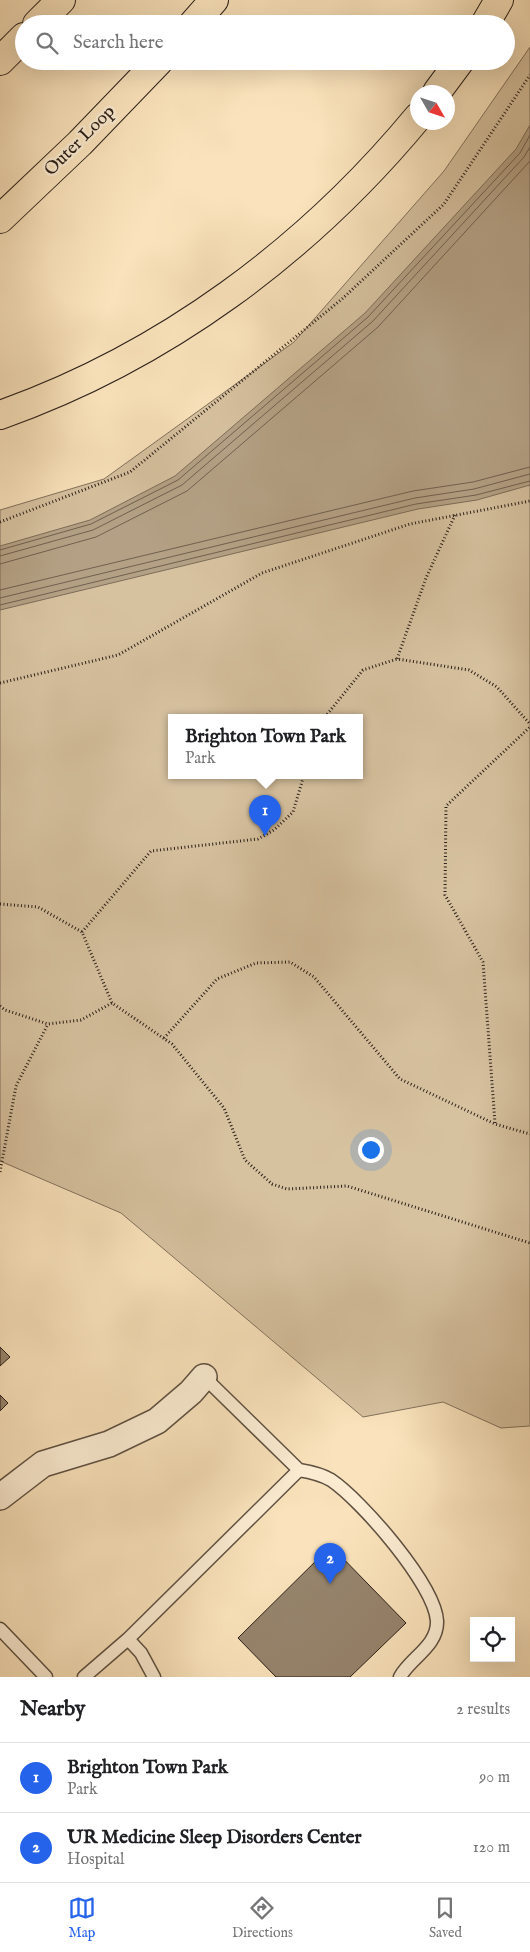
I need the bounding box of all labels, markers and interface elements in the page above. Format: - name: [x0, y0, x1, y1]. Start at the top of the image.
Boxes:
- search box: [15, 15, 515, 70]
- icon: search: [33, 29, 61, 57]
- text: Search here: [73, 31, 164, 55]
- north arrow: [410, 85, 455, 130]
- street label: Outer Loop: [40, 100, 121, 181]
- popup: [168, 714, 363, 779]
- text: Brighton Town Park: [185, 725, 346, 749]
- text: Park: [185, 749, 215, 769]
- pin: 1: [249, 795, 281, 836]
- your location: [358, 1137, 384, 1163]
- pin: 2: [314, 1543, 346, 1584]
- map controls: [470, 1617, 515, 1662]
- button: locate: [470, 1617, 515, 1662]
- text: Nearby: [20, 1696, 85, 1723]
- text: 2 results: [456, 1700, 510, 1720]
- text: Brighton Town Park: [67, 1756, 228, 1780]
- text: 1: [33, 1768, 39, 1788]
- text: 90 m: [479, 1768, 510, 1788]
- text: Park: [67, 1780, 97, 1800]
- text: UR Medicine Sleep Disorders Center: [67, 1826, 362, 1850]
- text: 2: [32, 1838, 40, 1858]
- text: 120 m: [473, 1838, 510, 1858]
- text: Hospital: [67, 1850, 124, 1870]
- tab: Map: [68, 1894, 96, 1942]
- tab: Directions: [232, 1894, 293, 1942]
- tab: Saved: [429, 1894, 462, 1942]

